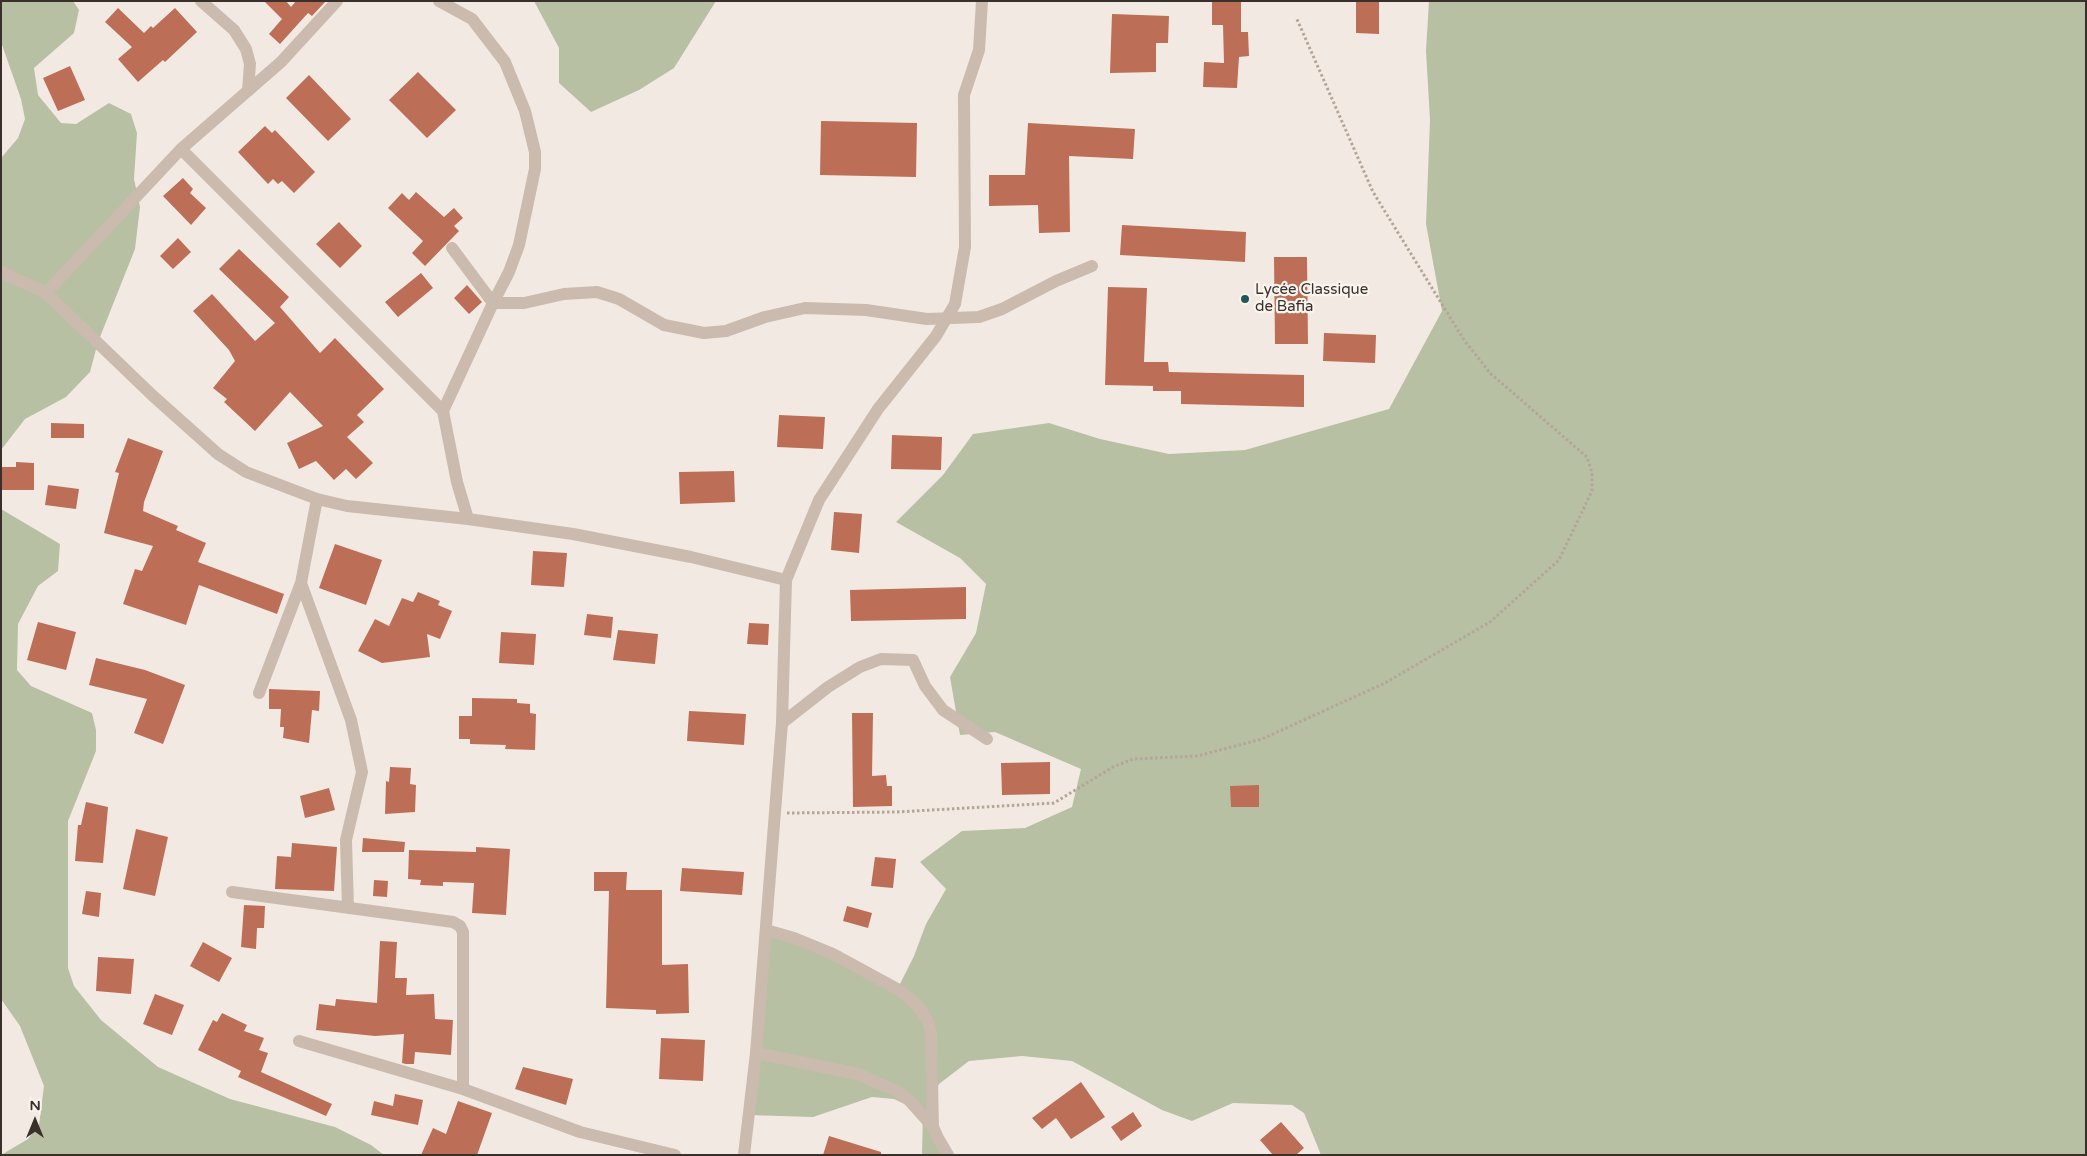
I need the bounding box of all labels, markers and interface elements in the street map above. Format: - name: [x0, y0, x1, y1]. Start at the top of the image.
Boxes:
- place label: Lycée Classique de Bafia: [1255, 281, 1368, 316]
- marker: Lycée Classique de Bafia: [1239, 293, 1251, 305]
- north arrow: [10, 1096, 60, 1146]
- text: N: [29, 1097, 41, 1114]

